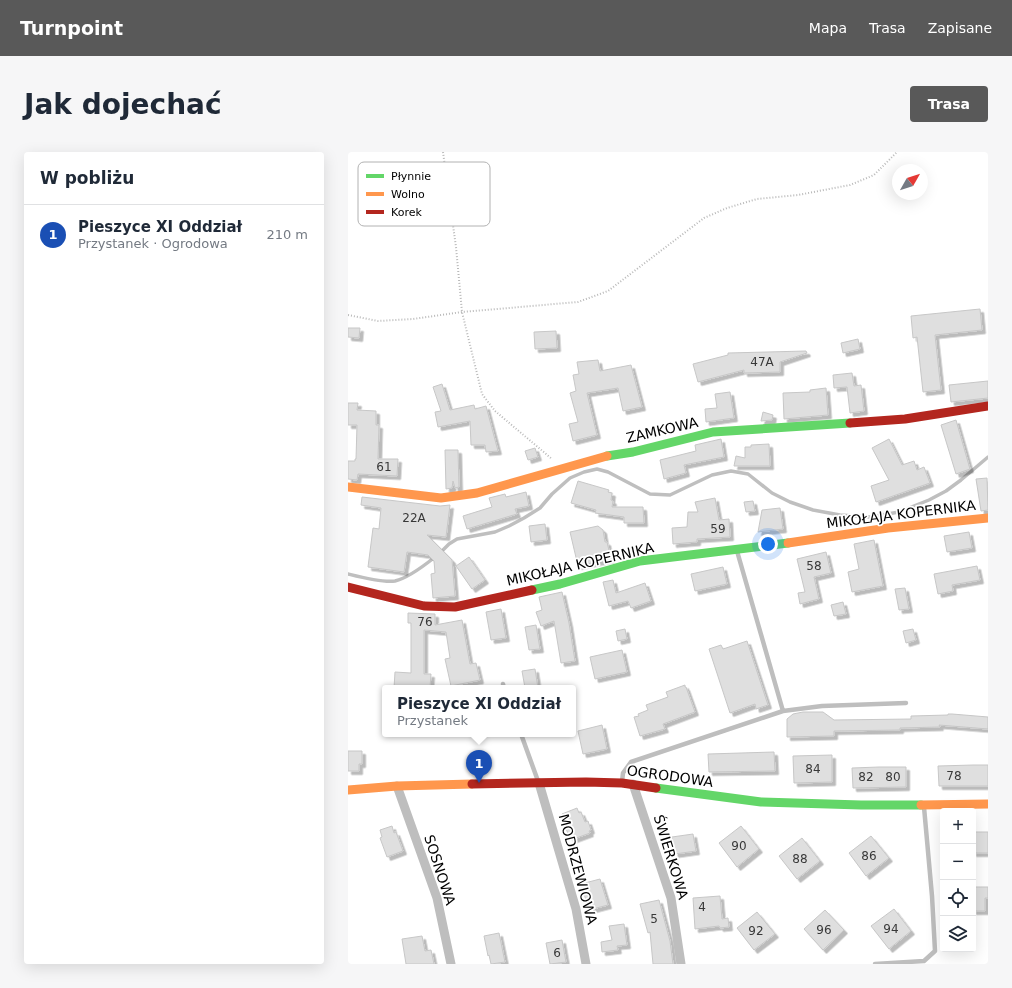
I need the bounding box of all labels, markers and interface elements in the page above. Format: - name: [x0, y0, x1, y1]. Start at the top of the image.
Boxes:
- text: Turnpoint: [20, 17, 123, 39]
- text: Mapa: [809, 20, 847, 36]
- text: Trasa: [869, 20, 906, 36]
- text: Zapisane: [928, 20, 992, 36]
- button: Trasa: [910, 86, 988, 122]
- text: Jak dojechać: [24, 88, 222, 121]
- legend: [358, 162, 490, 226]
- north arrow: [892, 164, 928, 200]
- text: W pobliżu: [40, 168, 134, 188]
- text: Płynnie: [391, 170, 431, 183]
- text: Wolno: [391, 188, 425, 201]
- text: Korek: [391, 206, 422, 219]
- text: Pieszyce XI Oddział: [78, 218, 242, 236]
- text: 1: [48, 227, 58, 242]
- text: 210 m: [266, 227, 308, 242]
- text: Przystanek · Ogrodowa: [78, 236, 228, 251]
- house number: 47A: [750, 355, 775, 369]
- street label: ZAMKOWA: [624, 414, 700, 446]
- house number: 61: [376, 460, 392, 474]
- street label: MIKOŁAJA KOPERNIKA: [825, 497, 977, 531]
- house number: 22A: [402, 511, 427, 525]
- house number: 59: [710, 522, 726, 536]
- your location: [758, 534, 778, 554]
- street label: MIKOŁAJA KOPERNIKA: [505, 539, 656, 589]
- house number: 58: [806, 559, 822, 573]
- house number: 76: [417, 615, 433, 629]
- popup: [382, 685, 576, 737]
- text: Pieszyce XI Oddział: [397, 695, 561, 713]
- text: Przystanek: [397, 713, 468, 728]
- pin: 1: [466, 750, 492, 783]
- street label: OGRODOWA: [626, 762, 715, 790]
- house number: 84: [805, 762, 821, 776]
- house number: 78: [946, 769, 962, 783]
- house number: 82: [858, 770, 874, 784]
- house number: 80: [885, 770, 901, 784]
- map controls: [940, 808, 976, 952]
- button: +: [940, 808, 976, 844]
- street label: MODRZEWIOWA: [556, 812, 601, 926]
- street label: ŚWIERKOWA: [651, 813, 693, 902]
- street label: SOSNOWA: [421, 833, 459, 908]
- house number: 90: [731, 839, 747, 853]
- button: −: [940, 844, 976, 880]
- house number: 86: [861, 849, 877, 863]
- house number: 88: [792, 852, 808, 866]
- button: locate: [940, 880, 976, 916]
- house number: 4: [698, 900, 706, 914]
- house number: 5: [650, 912, 658, 926]
- button: layers: [940, 916, 976, 952]
- house number: 94: [883, 922, 899, 936]
- house number: 96: [816, 923, 832, 937]
- house number: 92: [748, 924, 764, 938]
- house number: 6: [553, 946, 561, 960]

